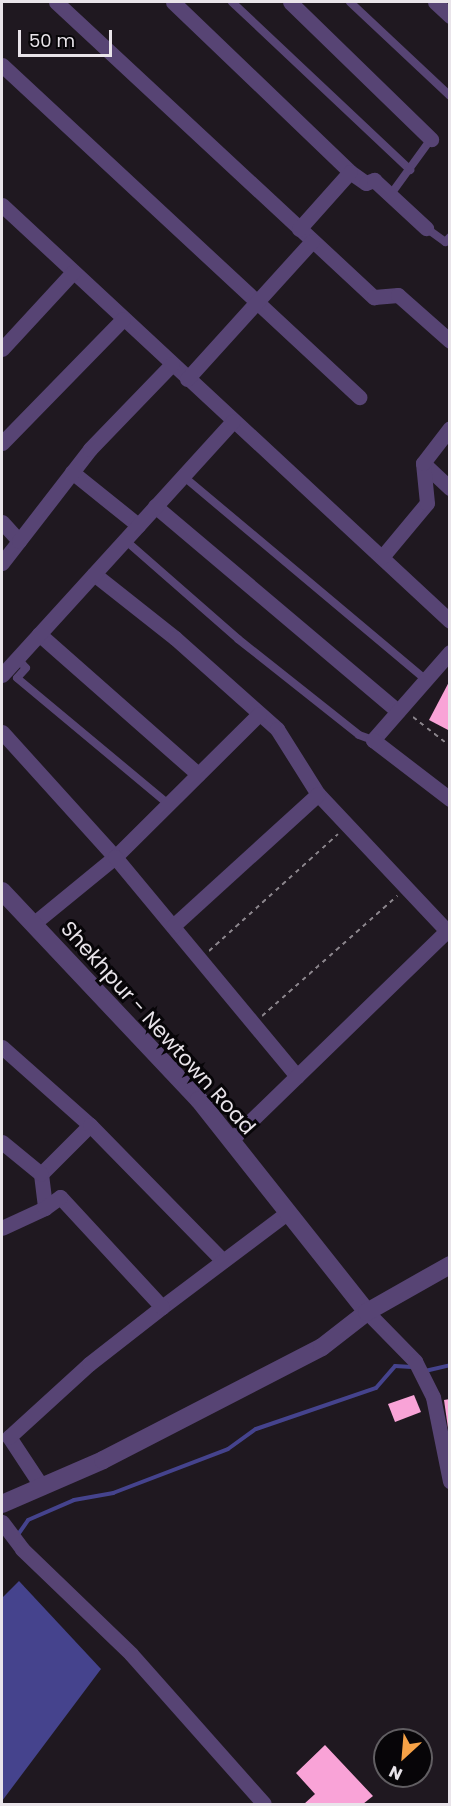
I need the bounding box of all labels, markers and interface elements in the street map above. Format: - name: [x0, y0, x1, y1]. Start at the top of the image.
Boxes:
- scale bar: [21, 18, 116, 56]
- text: 50 m: [29, 28, 75, 53]
- street label: Shekhpur - Newtown Road: [56, 916, 260, 1140]
- north arrow: [373, 1728, 433, 1788]
- text: N: [385, 1760, 406, 1786]

